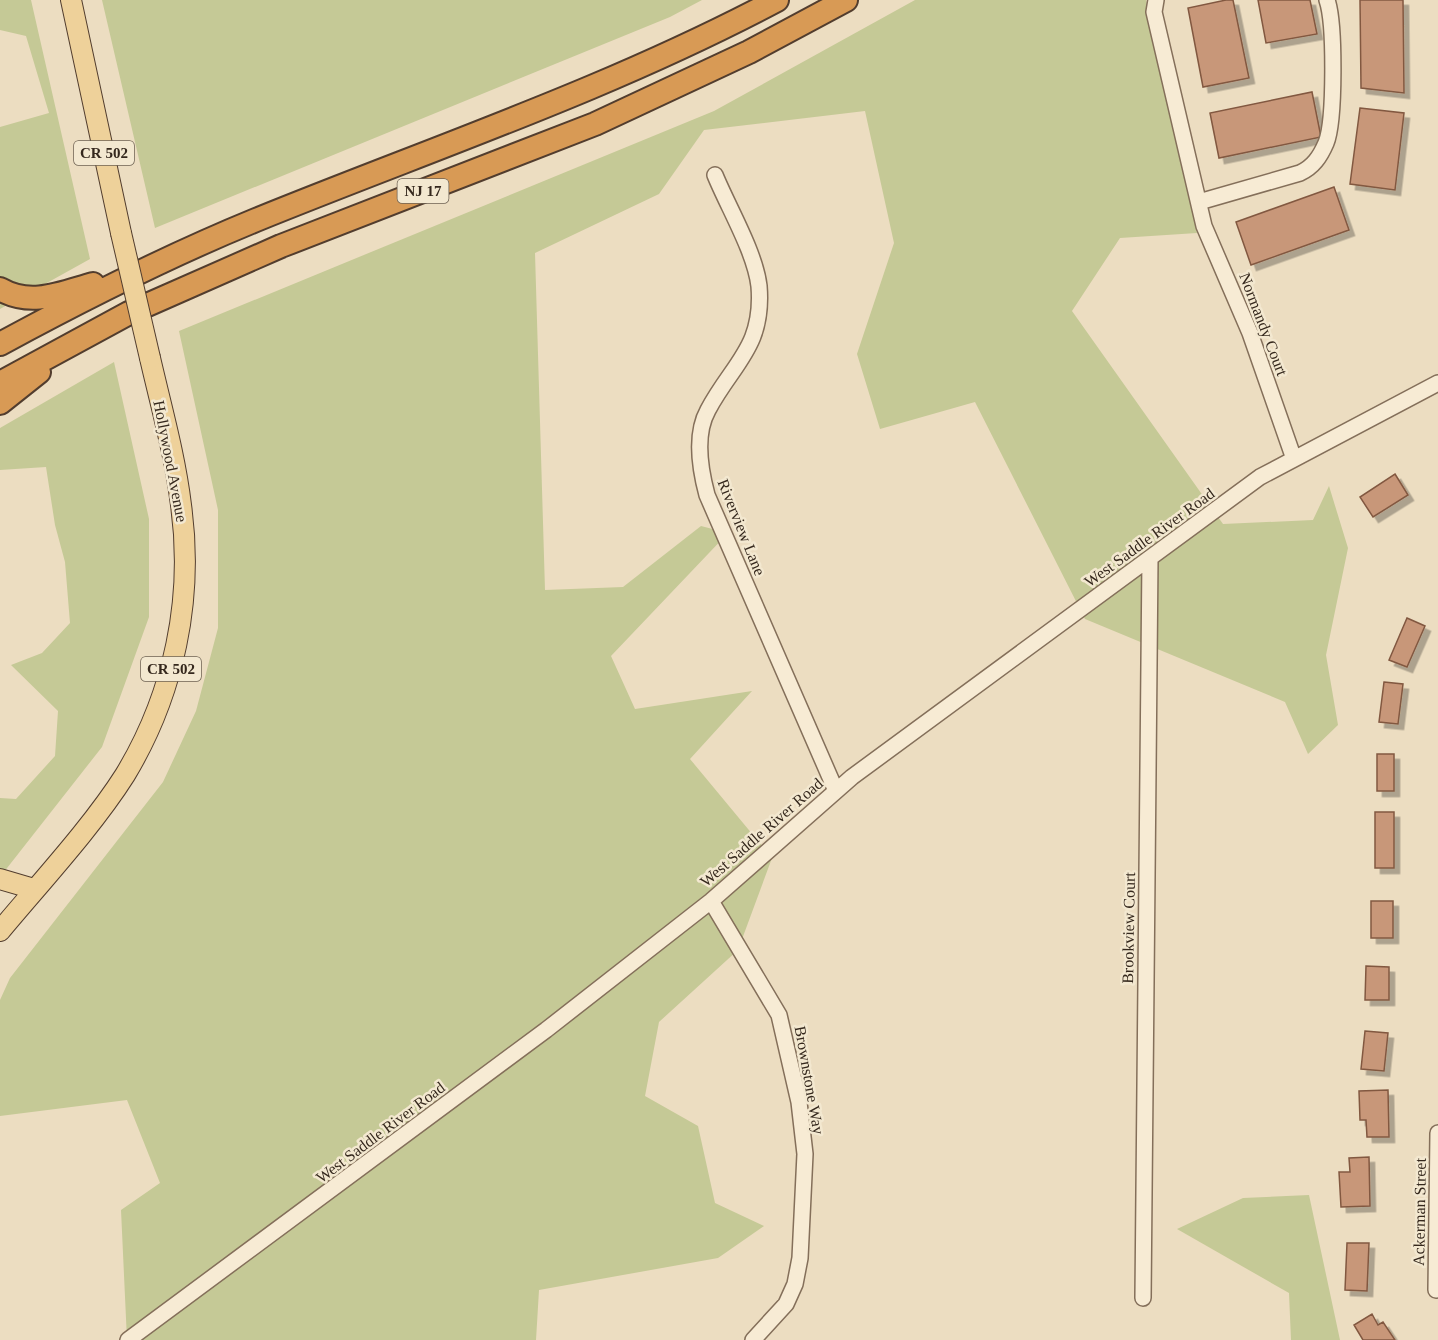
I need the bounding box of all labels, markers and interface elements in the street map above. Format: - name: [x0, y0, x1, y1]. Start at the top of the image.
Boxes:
- road number: CR 502: [74, 141, 134, 165]
- road number: NJ 17: [398, 179, 448, 203]
- street label: Normandy Court: [1235, 270, 1291, 379]
- street label: Hollywood Avenue: [149, 399, 191, 524]
- street label: Riverview Lane: [714, 476, 769, 578]
- street label: West Saddle River Road: [1081, 485, 1218, 590]
- road number: CR 502: [141, 657, 201, 681]
- street label: West Saddle River Road: [697, 775, 826, 890]
- street label: Brookview Court: [1119, 872, 1138, 984]
- street label: Brownstone Way: [791, 1024, 827, 1136]
- street label: West Saddle River Road: [313, 1079, 448, 1186]
- street label: Ackerman Street: [1410, 1157, 1429, 1266]

